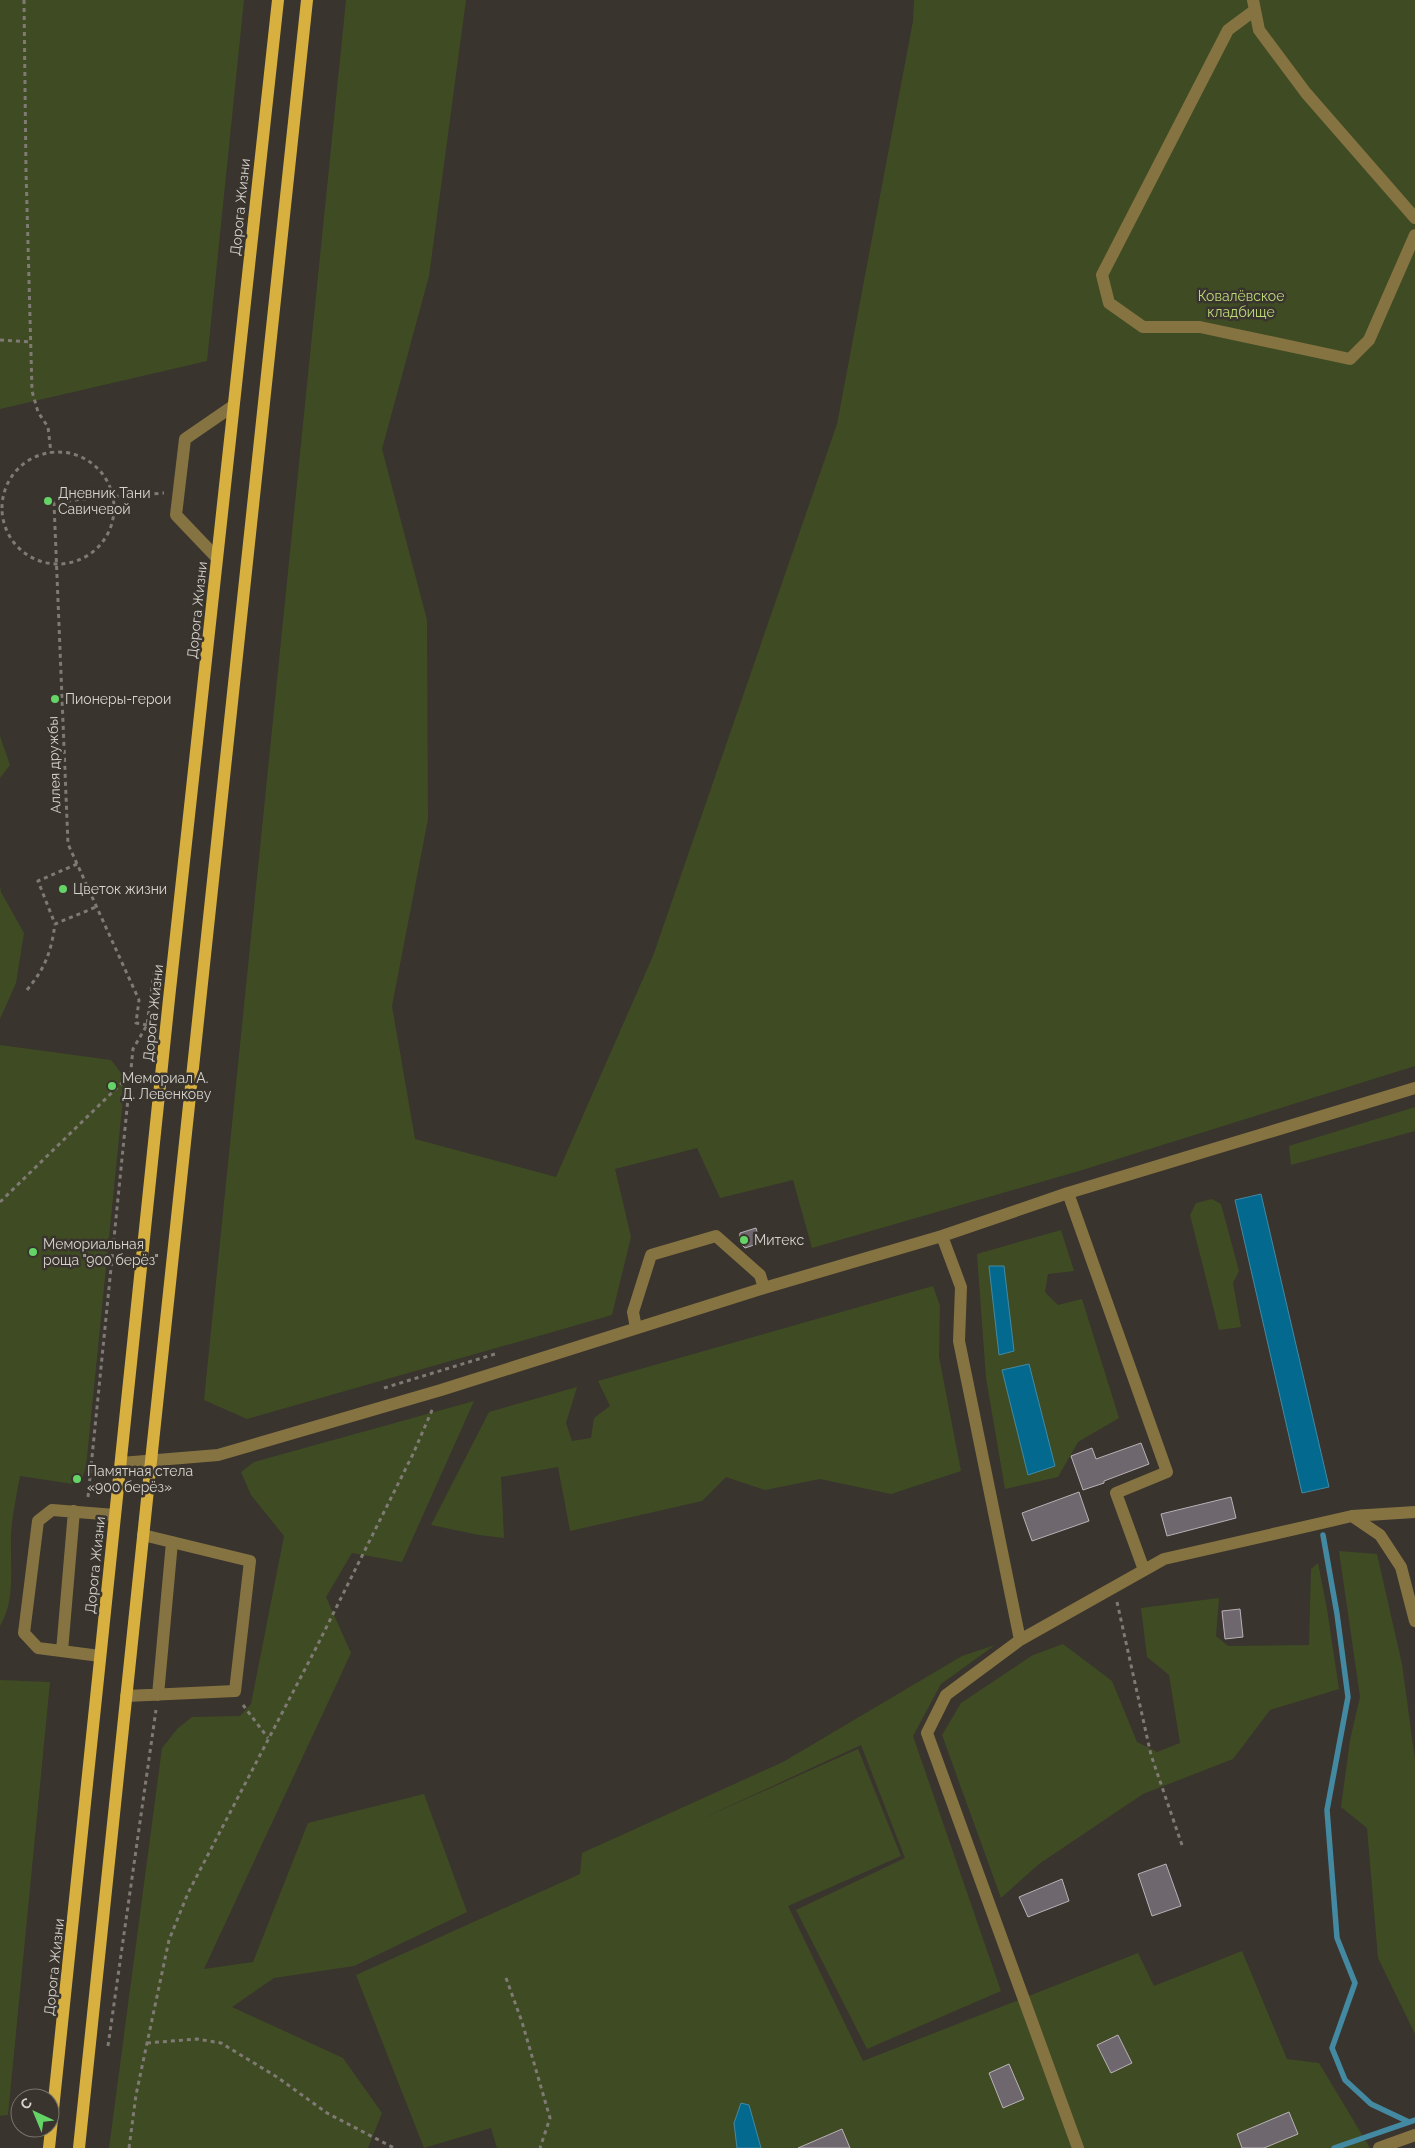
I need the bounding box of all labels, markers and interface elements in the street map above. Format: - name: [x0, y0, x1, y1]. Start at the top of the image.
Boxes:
- street label: Дорога Жизни: [227, 158, 253, 256]
- park label: Ковалёвское кладбище: [1198, 288, 1284, 320]
- place label: Дневник Тани Савичевой: [58, 485, 150, 517]
- marker: Дневник Тани Савичевой: [42, 495, 54, 507]
- street label: Дорога Жизни: [184, 561, 210, 659]
- place label: Пионеры-герои: [65, 691, 171, 707]
- marker: Пионеры-герои: [49, 693, 61, 705]
- street label: Аллея дружбы: [44, 716, 64, 814]
- place label: Цветок жизни: [73, 881, 167, 897]
- marker: Цветок жизни: [57, 883, 69, 895]
- street label: Дорога Жизни: [140, 964, 166, 1062]
- place label: Мемориал А. Д. Левенкову: [122, 1070, 212, 1102]
- marker: Мемориал А. Д. Левенкову: [106, 1080, 118, 1092]
- place label: Митекс: [754, 1232, 804, 1248]
- marker: Митекс: [738, 1234, 750, 1246]
- place label: Мемориальная роща "900 берёз": [43, 1236, 159, 1268]
- marker: Мемориальная роща "900 берёз": [27, 1246, 39, 1258]
- place label: Памятная стела «900 берёз»: [87, 1463, 193, 1495]
- marker: Памятная стела «900 берёз»: [71, 1473, 83, 1485]
- street label: Дорога Жизни: [82, 1516, 108, 1614]
- street label: Дорога Жизни: [41, 1918, 67, 2016]
- north arrow: [10, 2088, 60, 2138]
- text: С: [17, 2094, 35, 2113]

